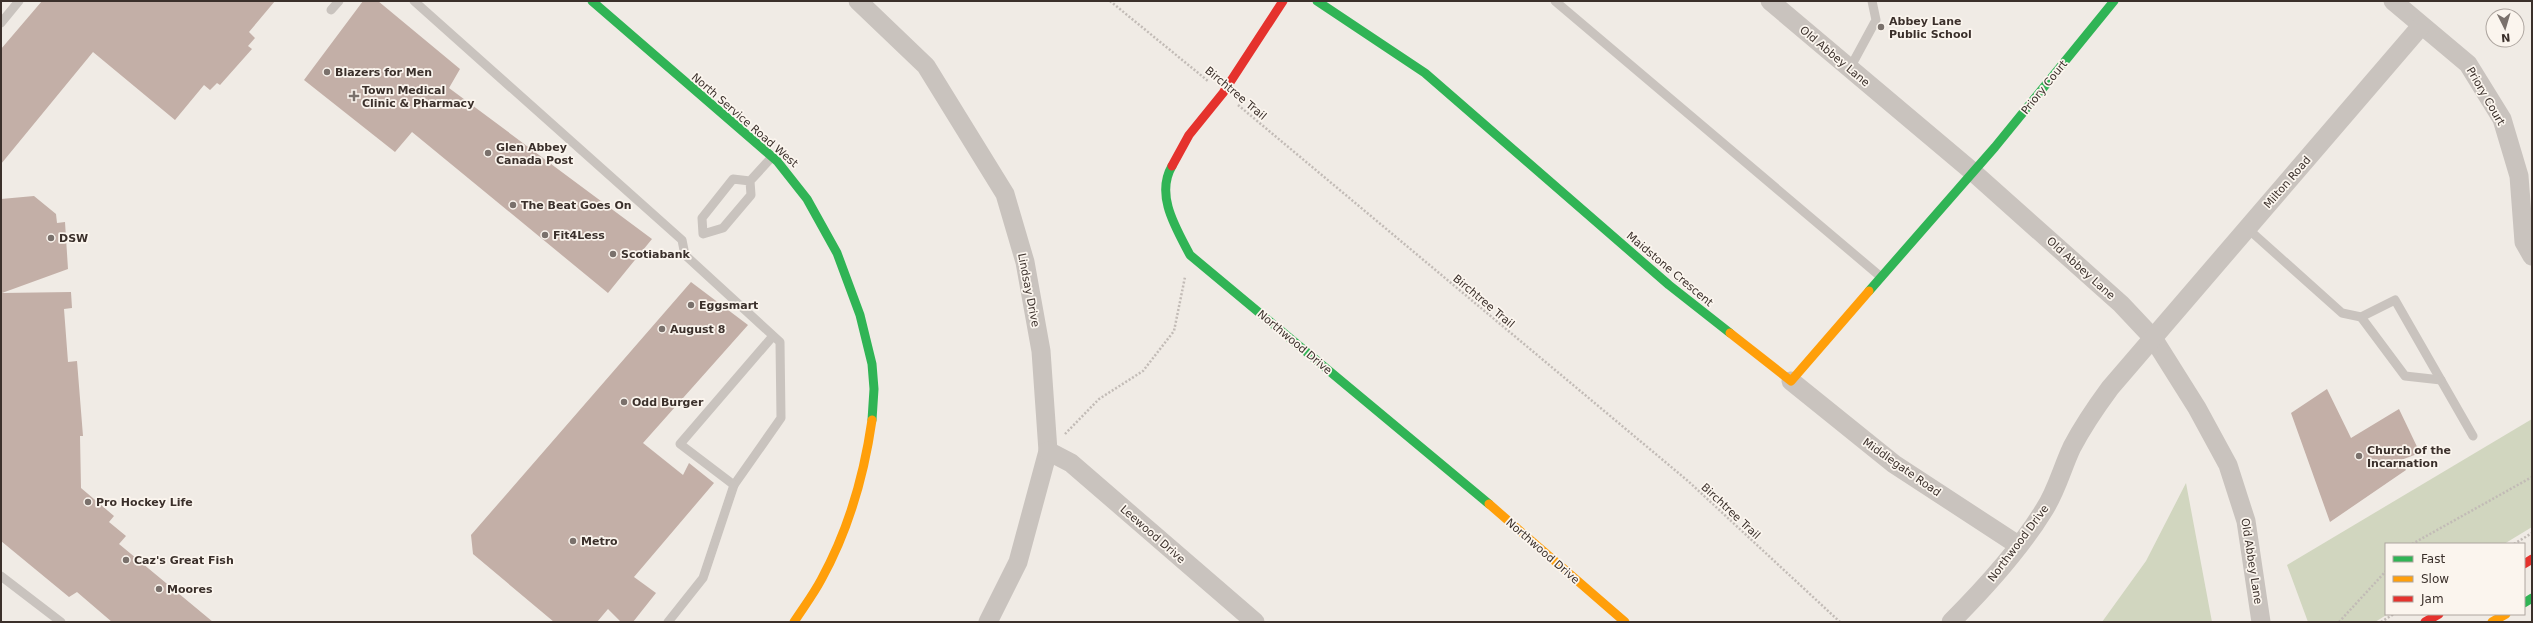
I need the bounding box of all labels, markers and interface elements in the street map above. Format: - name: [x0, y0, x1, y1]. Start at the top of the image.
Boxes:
- north arrow: [2485, 8, 2525, 48]
- place label: Abbey Lane Public School: [1889, 15, 1972, 41]
- marker: Abbey Lane Public School: [1876, 22, 1886, 32]
- street label: Old Abbey Lane: [1797, 23, 1872, 89]
- text: N: [2501, 31, 2511, 44]
- street label: Priory Court: [2019, 57, 2070, 117]
- street label: Birchtree Trail: [1202, 64, 1269, 123]
- street label: Priory Court: [2464, 65, 2508, 128]
- place label: Blazers for Men: [335, 66, 432, 79]
- marker: Blazers for Men: [322, 67, 332, 77]
- street label: North Service Road West: [689, 71, 801, 171]
- place label: Town Medical Clinic & Pharmacy: [362, 84, 474, 110]
- marker: Town Medical Clinic & Pharmacy: [349, 91, 359, 101]
- place label: Glen Abbey Canada Post: [496, 141, 573, 167]
- marker: Glen Abbey Canada Post: [483, 148, 493, 158]
- street label: Milton Road: [2261, 154, 2314, 211]
- place label: The Beat Goes On: [521, 199, 632, 212]
- marker: The Beat Goes On: [508, 200, 518, 210]
- place label: Fit4Less: [553, 229, 605, 242]
- street label: Maidstone Crescent: [1624, 229, 1716, 310]
- marker: Fit4Less: [540, 230, 550, 240]
- place label: DSW: [59, 232, 88, 245]
- marker: DSW: [46, 233, 56, 243]
- street label: Old Abbey Lane: [2044, 234, 2118, 302]
- place label: Scotiabank: [621, 248, 691, 261]
- marker: Scotiabank: [608, 249, 618, 259]
- street label: Lindsay Drive: [1015, 252, 1042, 328]
- street label: Birchtree Trail: [1450, 272, 1517, 331]
- place label: Eggsmart: [699, 299, 758, 312]
- marker: Eggsmart: [686, 300, 696, 310]
- street label: Northwood Drive: [1255, 308, 1335, 377]
- place label: August 8: [670, 323, 725, 336]
- marker: August 8: [657, 324, 667, 334]
- place label: Odd Burger: [632, 396, 704, 409]
- marker: Odd Burger: [619, 397, 629, 407]
- street label: Middlegate Road: [1860, 436, 1943, 499]
- place label: Church of the Incarnation: [2367, 444, 2451, 470]
- marker: Church of the Incarnation: [2354, 451, 2364, 461]
- street label: Birchtree Trail: [1698, 481, 1763, 542]
- place label: Pro Hockey Life: [96, 496, 193, 509]
- marker: Pro Hockey Life: [83, 497, 93, 507]
- street label: Northwood Drive: [1985, 502, 2052, 584]
- street label: Leewood Drive: [1118, 503, 1188, 566]
- street label: Northwood Drive: [1503, 516, 1582, 587]
- street label: Old Abbey Lane: [2238, 517, 2265, 605]
- place label: Metro: [581, 535, 618, 548]
- marker: Metro: [568, 536, 578, 546]
- legend: [2385, 543, 2525, 615]
- text: Fast: [2421, 552, 2445, 566]
- place label: Caz's Great Fish: [134, 554, 234, 567]
- marker: Caz's Great Fish: [121, 555, 131, 565]
- text: Slow: [2421, 572, 2449, 586]
- place label: Moores: [167, 583, 213, 596]
- marker: Moores: [154, 584, 164, 594]
- text: Jam: [2420, 592, 2444, 606]

